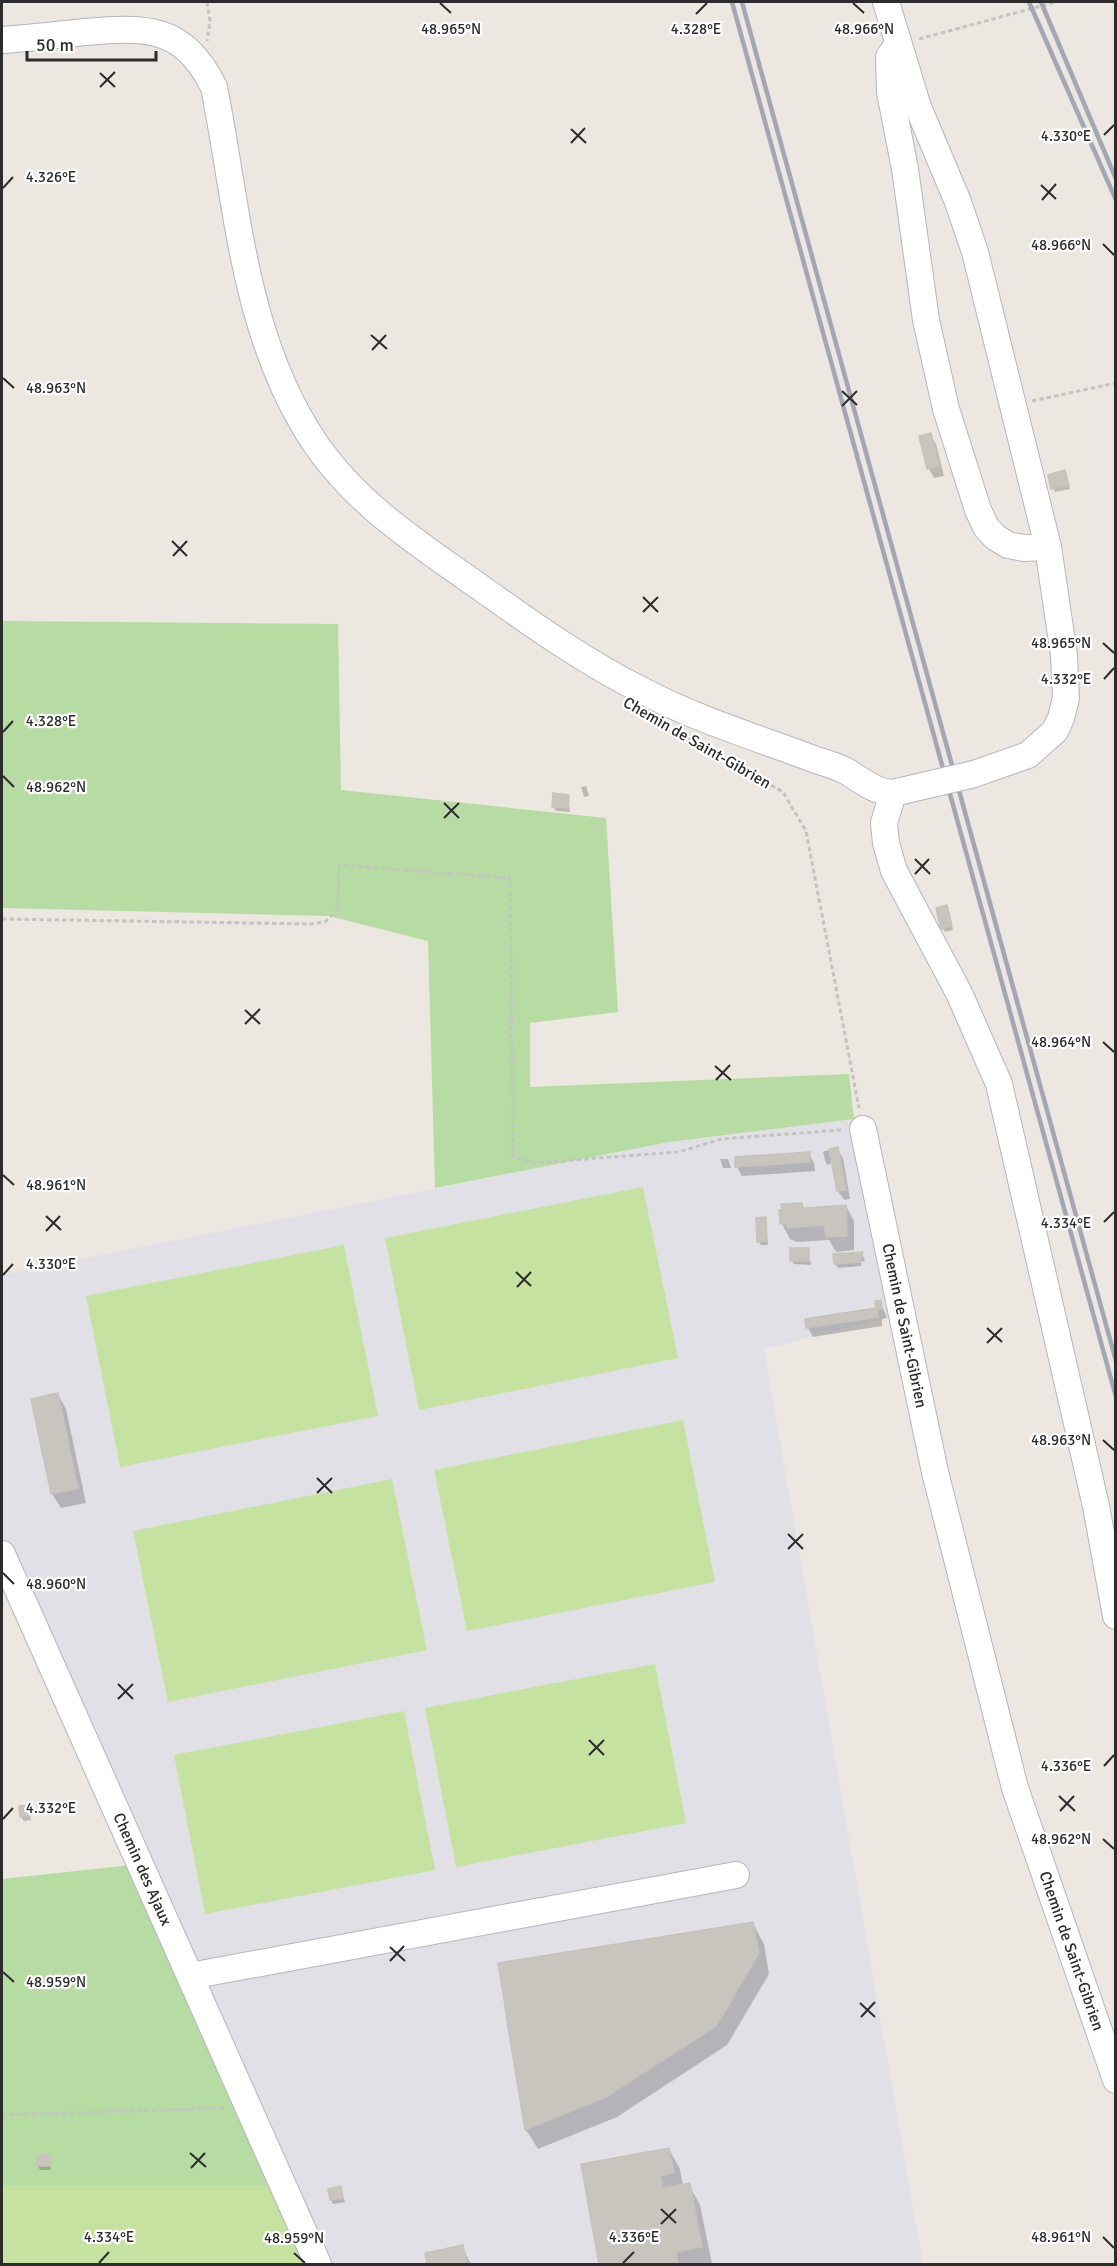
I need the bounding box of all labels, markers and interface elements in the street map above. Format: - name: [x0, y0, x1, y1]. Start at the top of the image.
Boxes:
- text: 48.965°N: [421, 20, 481, 38]
- text: 4.328°E: [671, 20, 721, 38]
- text: 48.966°N: [834, 20, 894, 38]
- scale bar: [27, 24, 156, 62]
- text: 50 m: [36, 34, 74, 56]
- text: 4.330°E: [1041, 127, 1091, 145]
- text: 4.326°E: [26, 168, 76, 186]
- text: 48.966°N: [1031, 236, 1091, 254]
- text: 48.963°N: [26, 379, 86, 397]
- text: 48.965°N: [1031, 634, 1091, 652]
- text: 4.332°E: [1041, 670, 1091, 688]
- street label: Chemin de Saint-Gibrien: [620, 693, 774, 793]
- text: 4.328°E: [26, 712, 76, 730]
- text: 48.962°N: [26, 778, 86, 796]
- text: 48.964°N: [1031, 1033, 1091, 1051]
- text: 48.961°N: [26, 1176, 86, 1194]
- text: 4.334°E: [1041, 1214, 1091, 1232]
- street label: Chemin de Saint-Gibrien: [877, 1242, 931, 1410]
- text: 4.330°E: [26, 1255, 76, 1273]
- text: 48.963°N: [1031, 1431, 1091, 1449]
- text: 48.960°N: [26, 1575, 86, 1593]
- text: 4.336°E: [1041, 1757, 1091, 1775]
- text: 4.332°E: [26, 1799, 76, 1817]
- street label: Chemin des Ajaux: [108, 1810, 176, 1929]
- text: 48.962°N: [1031, 1830, 1091, 1848]
- street label: Chemin de Saint-Gibrien: [1035, 1869, 1108, 2033]
- text: 48.959°N: [26, 1973, 86, 1991]
- text: 4.334°E: [84, 2228, 134, 2246]
- text: 4.336°E: [609, 2228, 659, 2246]
- text: 48.961°N: [1031, 2228, 1091, 2246]
- text: 48.959°N: [264, 2229, 324, 2247]

